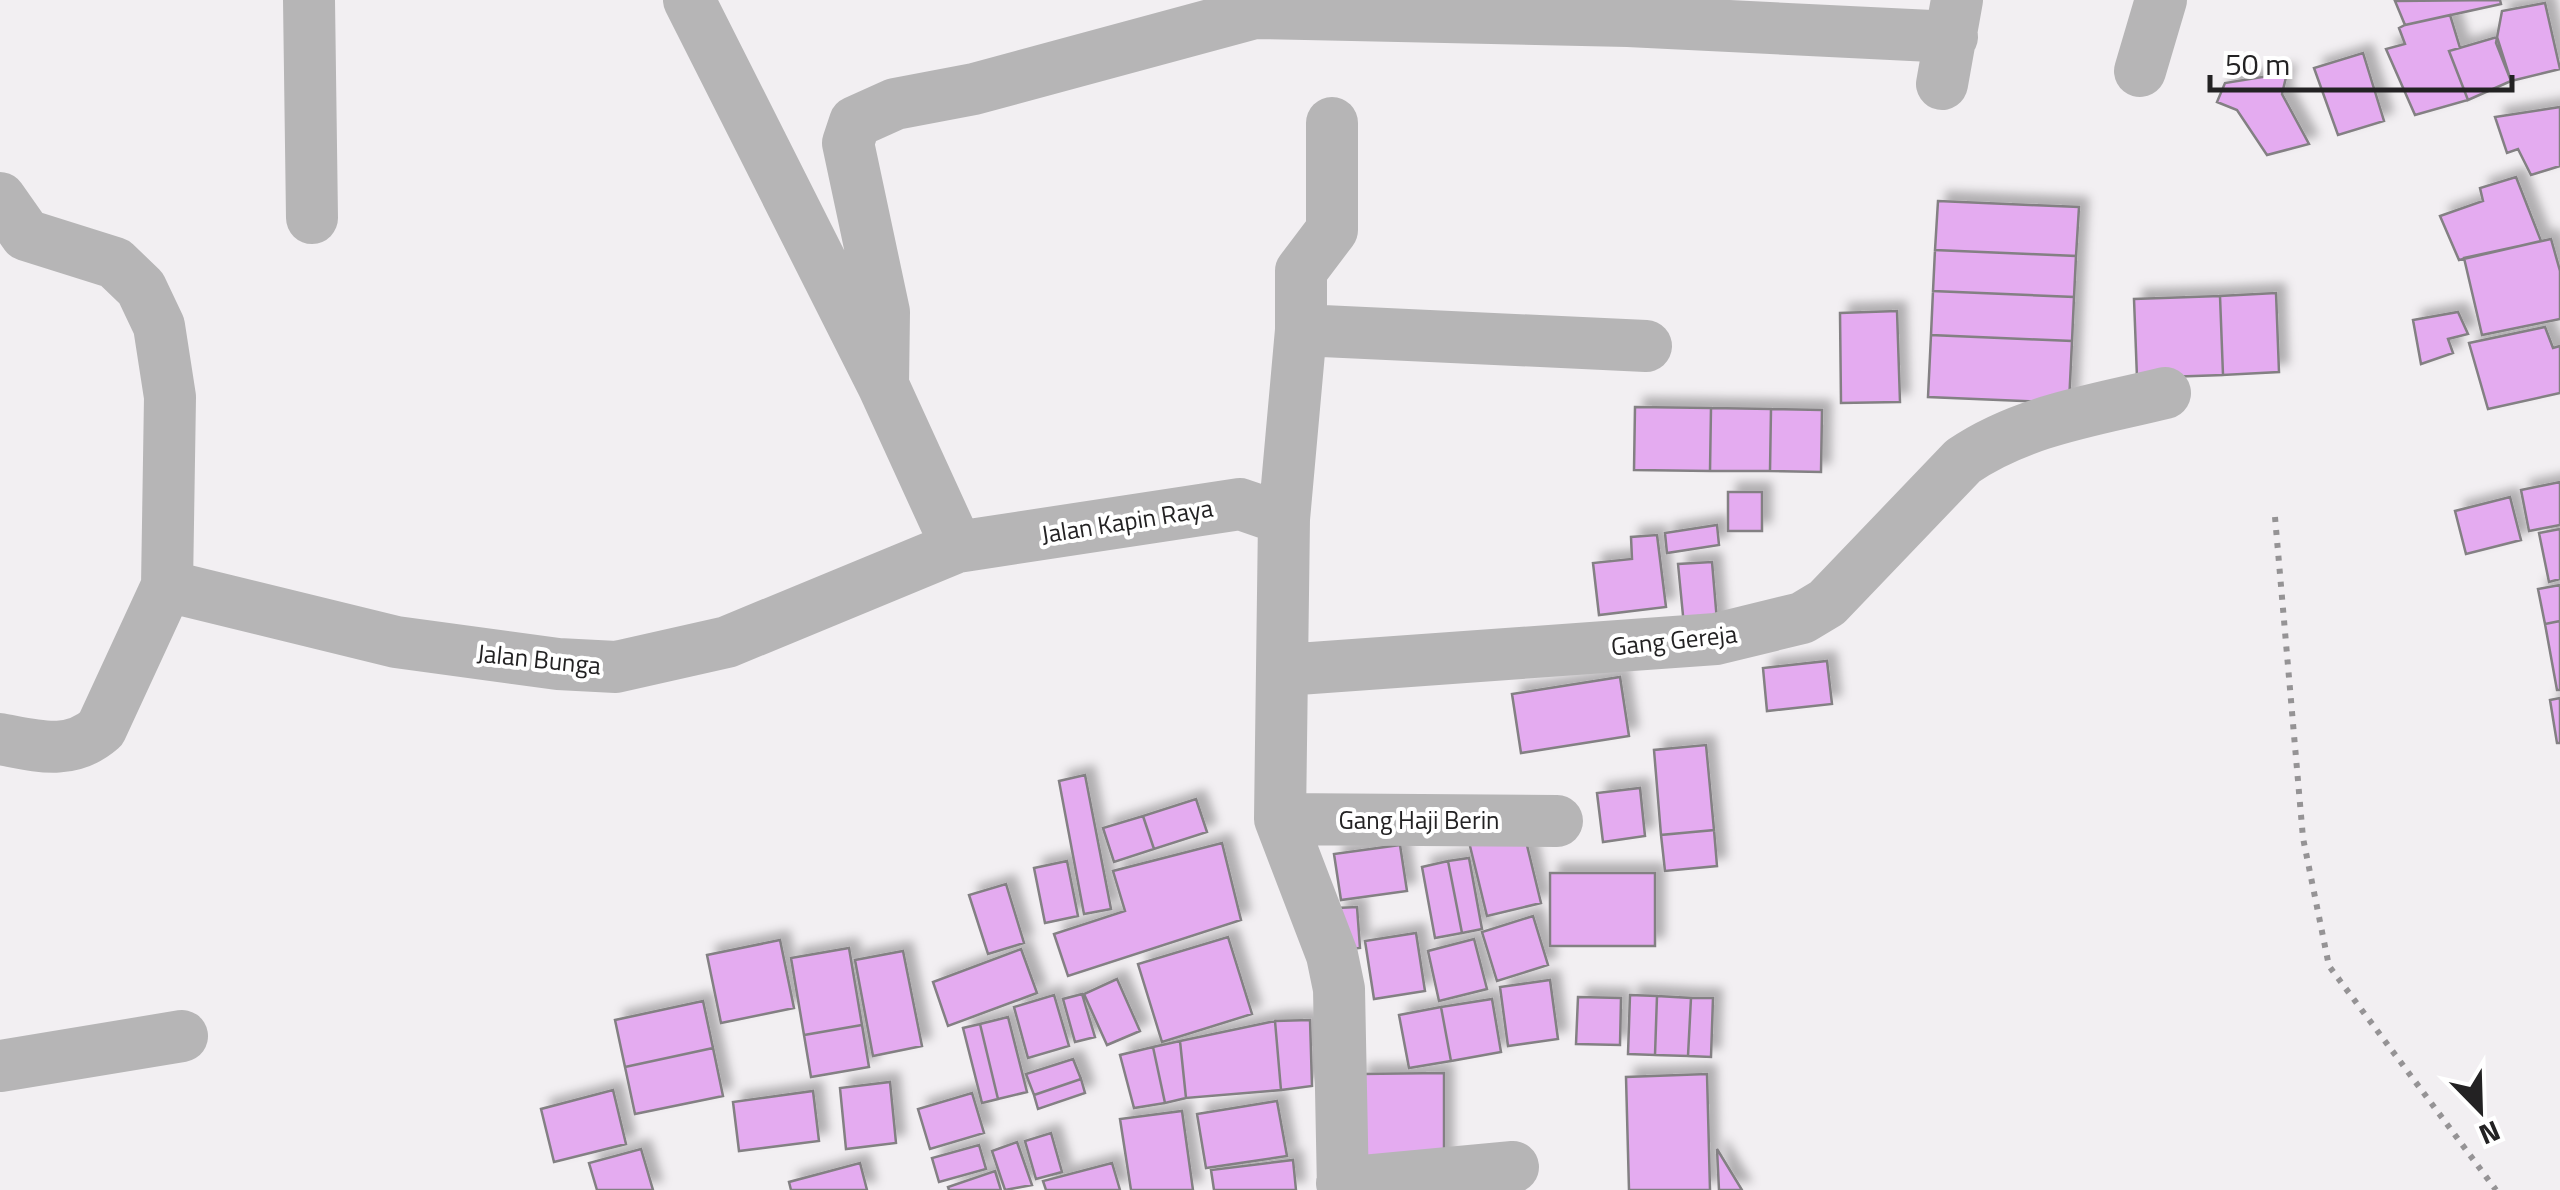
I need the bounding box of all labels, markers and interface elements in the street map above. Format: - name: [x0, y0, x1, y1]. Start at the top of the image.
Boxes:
- scale bar: [2210, 30, 2512, 92]
- text: 50 m: [2225, 41, 2290, 87]
- street label: Jalan Kapin Raya: [1038, 489, 1216, 553]
- street label: Gang Gereja: [1609, 614, 1739, 666]
- street label: Jalan Bunga: [475, 634, 603, 684]
- street label: Gang Haji Berin: [1338, 801, 1500, 839]
- north arrow: [2430, 1060, 2530, 1160]
- text: N: [2473, 1110, 2507, 1157]

